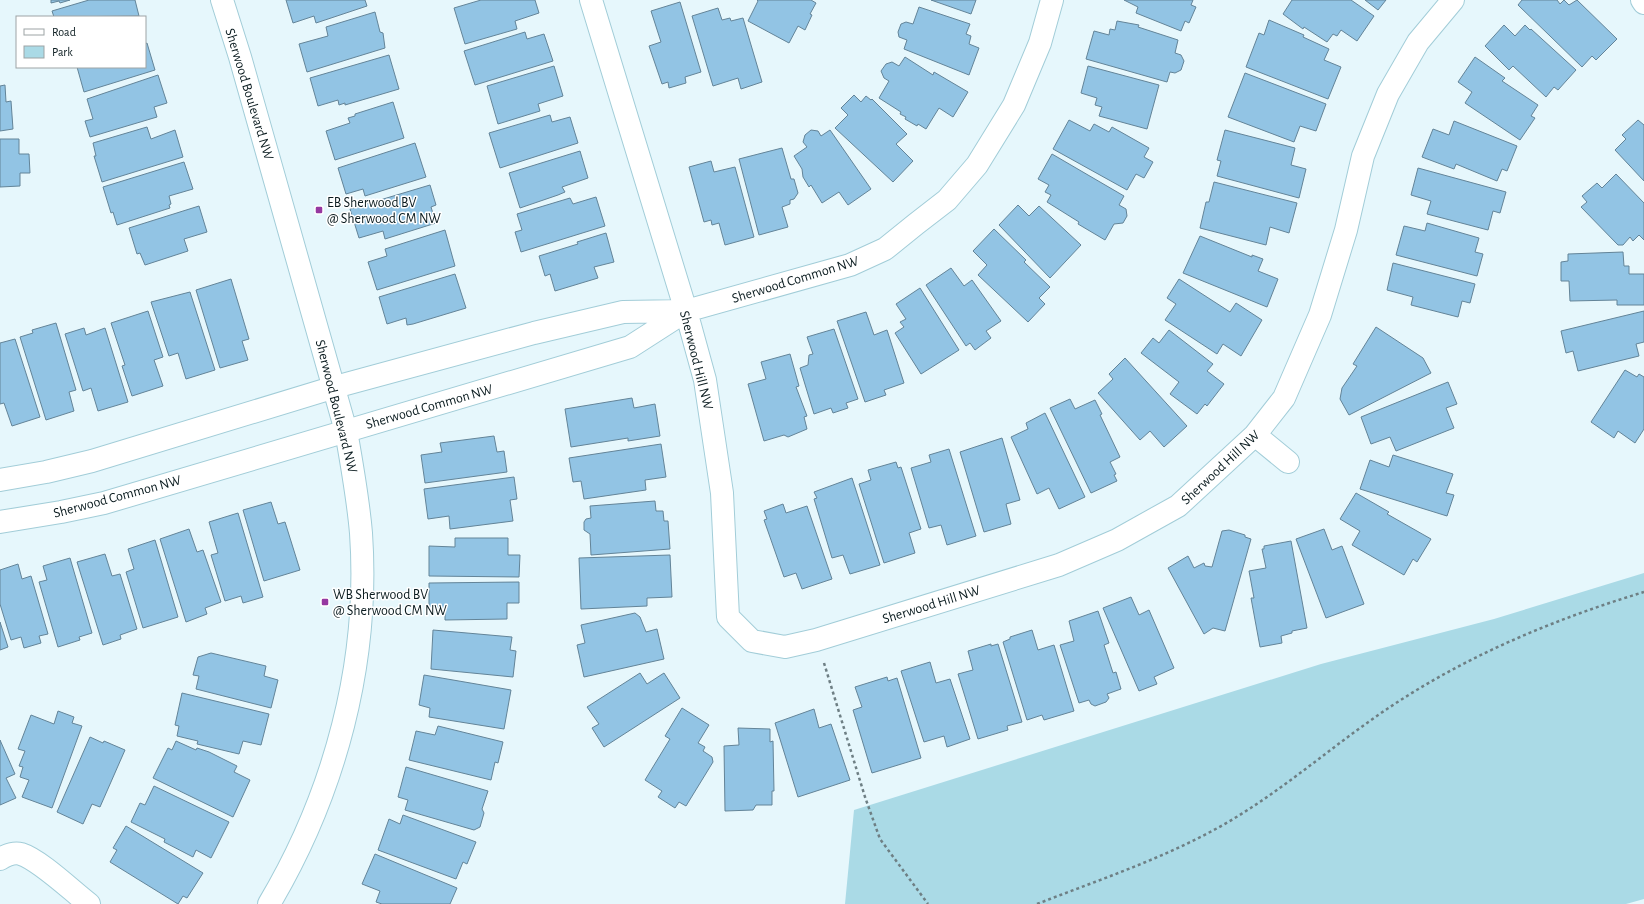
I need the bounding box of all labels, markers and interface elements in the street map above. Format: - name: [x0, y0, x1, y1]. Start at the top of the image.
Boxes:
- legend: [16, 16, 146, 68]
- text: Road: [52, 26, 76, 38]
- street label: Sherwood Boulevard NW: [222, 27, 276, 162]
- text: Park: [52, 46, 73, 58]
- place label: EB Sherwood BV @ Sherwood CM NW: [327, 196, 441, 226]
- marker: EB Sherwood BV @ Sherwood CM NW: [314, 205, 324, 215]
- street label: Sherwood Common NW: [730, 254, 861, 306]
- street label: Sherwood Hill NW: [677, 309, 715, 412]
- street label: Sherwood Boulevard NW: [313, 338, 359, 475]
- street label: Sherwood Common NW: [364, 382, 495, 432]
- street label: Sherwood Hill NW: [1179, 428, 1263, 507]
- street label: Sherwood Common NW: [52, 473, 183, 521]
- street label: Sherwood Hill NW: [881, 583, 982, 626]
- place label: WB Sherwood BV @ Sherwood CM NW: [333, 588, 447, 618]
- marker: WB Sherwood BV @ Sherwood CM NW: [320, 597, 330, 607]

